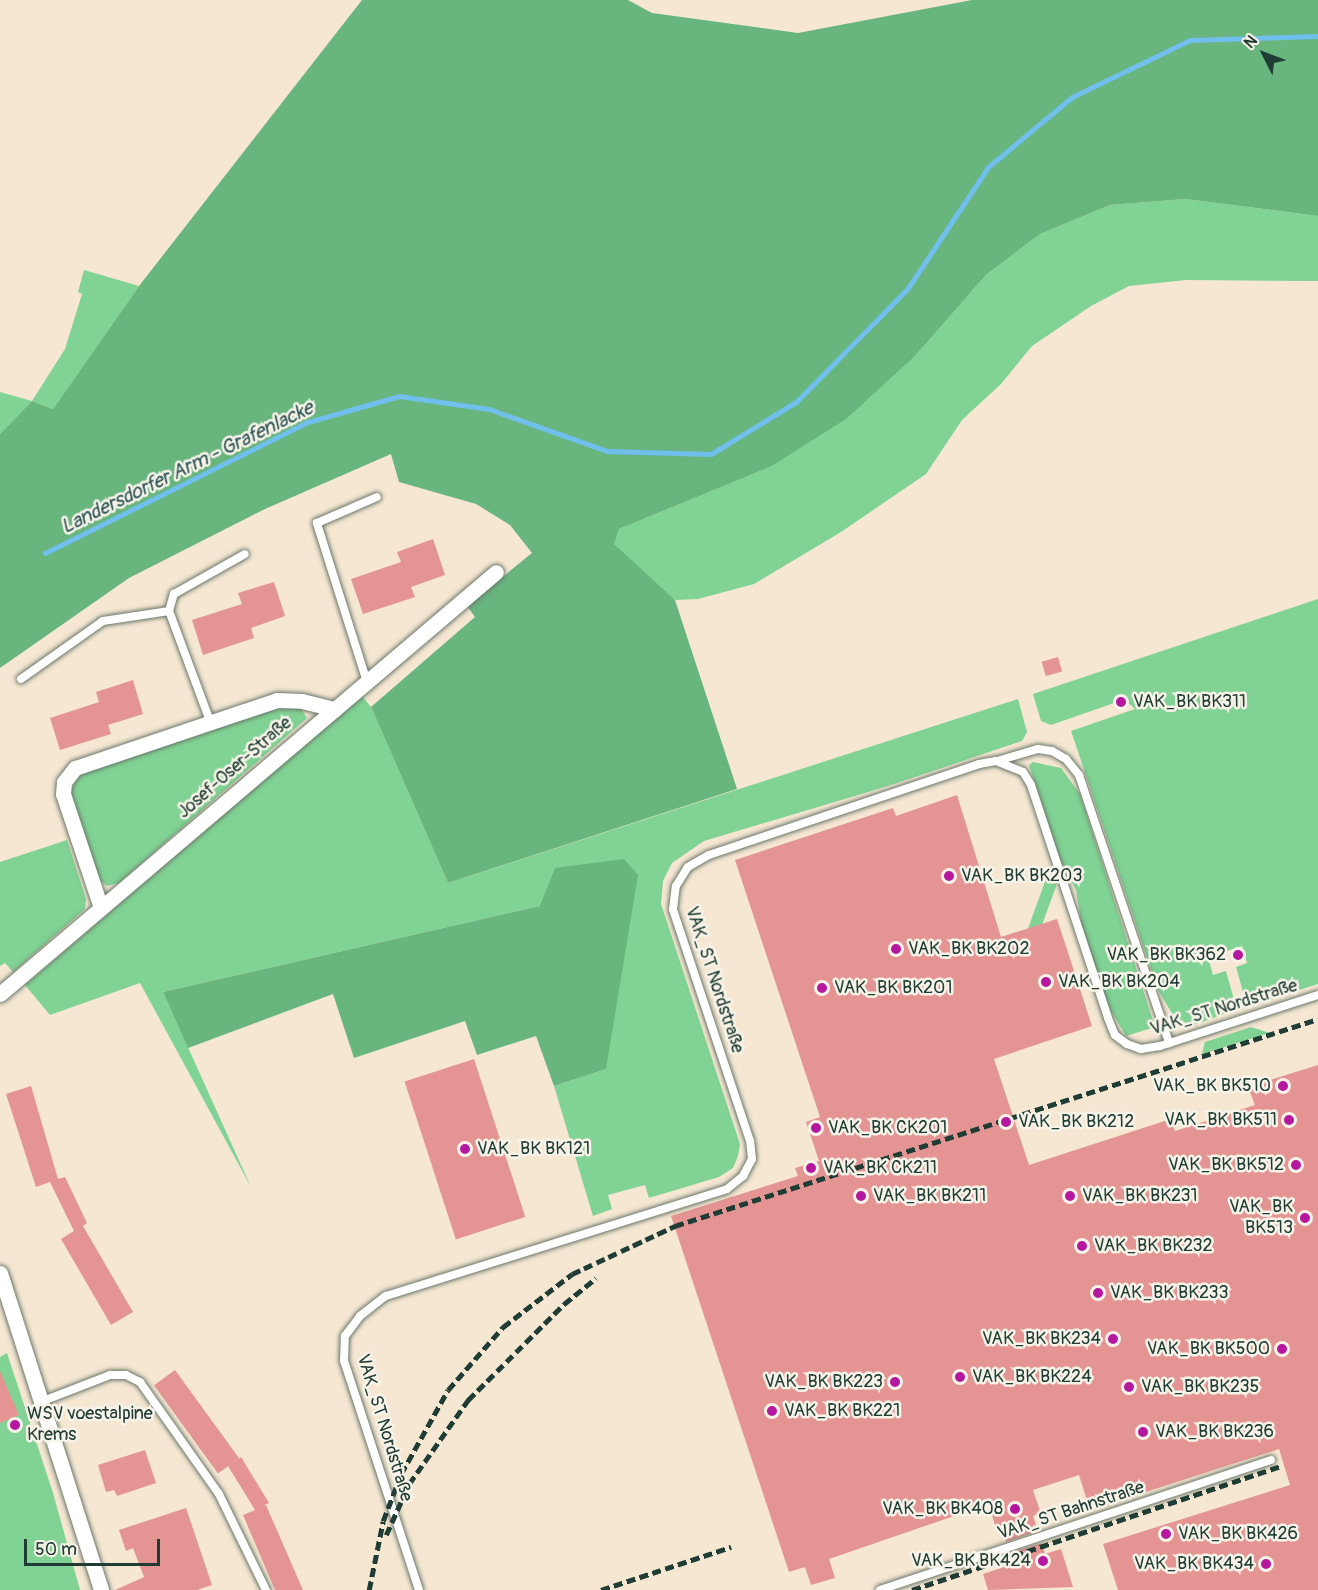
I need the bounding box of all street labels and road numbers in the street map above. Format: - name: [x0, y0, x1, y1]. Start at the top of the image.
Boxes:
- street label: Josef-Oser-Straße: [174, 713, 296, 823]
- street label: VAK_ST Nordstraße: [680, 904, 748, 1056]
- street label: VAK_ST Nordstraße: [1148, 975, 1300, 1041]
- street label: VAK_ST Nordstraße: [351, 1352, 417, 1504]
- street label: VAK_ST Bahnstraße: [995, 1477, 1147, 1545]

